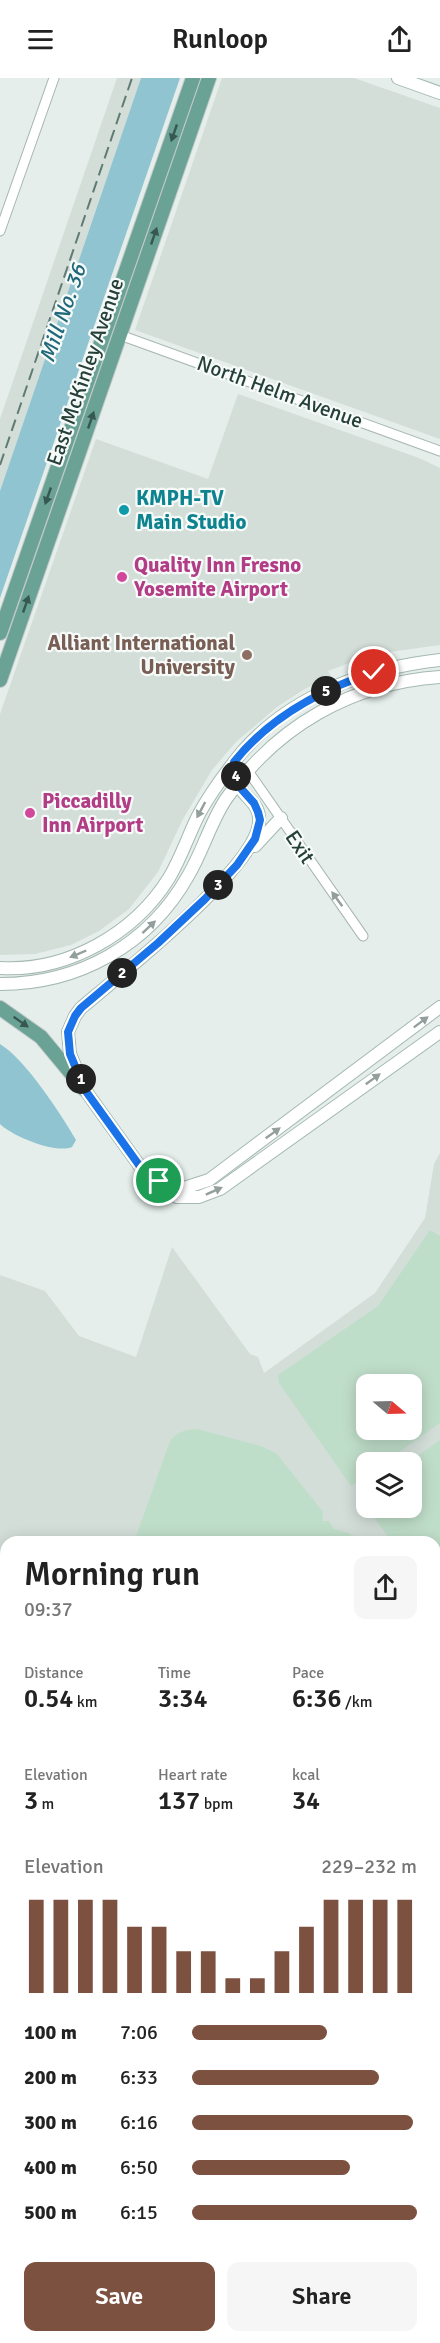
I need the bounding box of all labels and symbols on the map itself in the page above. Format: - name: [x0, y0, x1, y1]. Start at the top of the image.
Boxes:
- one-way arrow: [168, 124, 178, 142]
- one-way arrow: [150, 227, 160, 245]
- water label: Mill No. 36: [33, 259, 92, 366]
- street label: East McKinley Avenue: [41, 275, 129, 469]
- street label: North Helm Avenue: [193, 350, 367, 434]
- one-way arrow: [86, 411, 96, 429]
- place label: KMPH-TV Main Studio: [136, 485, 246, 535]
- one-way arrow: [42, 487, 52, 505]
- marker: KMPH-TV Main Studio: [117, 503, 131, 517]
- place label: Quality Inn Fresno Yosemite Airport: [133, 552, 301, 602]
- marker: Quality Inn Fresno Yosemite Airport: [115, 570, 129, 584]
- one-way arrow: [21, 595, 31, 613]
- place label: Alliant International University: [48, 630, 236, 680]
- pin: [348, 646, 399, 697]
- marker: Alliant International University: [240, 648, 254, 662]
- pin: 5: [311, 676, 341, 706]
- pin: 4: [221, 761, 251, 791]
- place label: Piccadilly Inn Airport: [42, 788, 144, 838]
- one-way arrow: [196, 802, 206, 819]
- marker: Piccadilly Inn Airport: [23, 806, 37, 820]
- street label: Exit: [280, 825, 320, 869]
- pin: 3: [203, 870, 233, 900]
- one-way arrow: [331, 891, 343, 906]
- one-way arrow: [141, 920, 156, 934]
- one-way arrow: [69, 949, 87, 959]
- pin: 2: [107, 958, 137, 988]
- one-way arrow: [13, 1016, 29, 1027]
- one-way arrow: [413, 1016, 428, 1028]
- pin: 1: [66, 1064, 96, 1094]
- one-way arrow: [366, 1074, 381, 1086]
- one-way arrow: [265, 1127, 280, 1139]
- pin: [133, 1155, 184, 1206]
- one-way arrow: [205, 1186, 223, 1196]
- north arrow: [356, 1374, 422, 1440]

